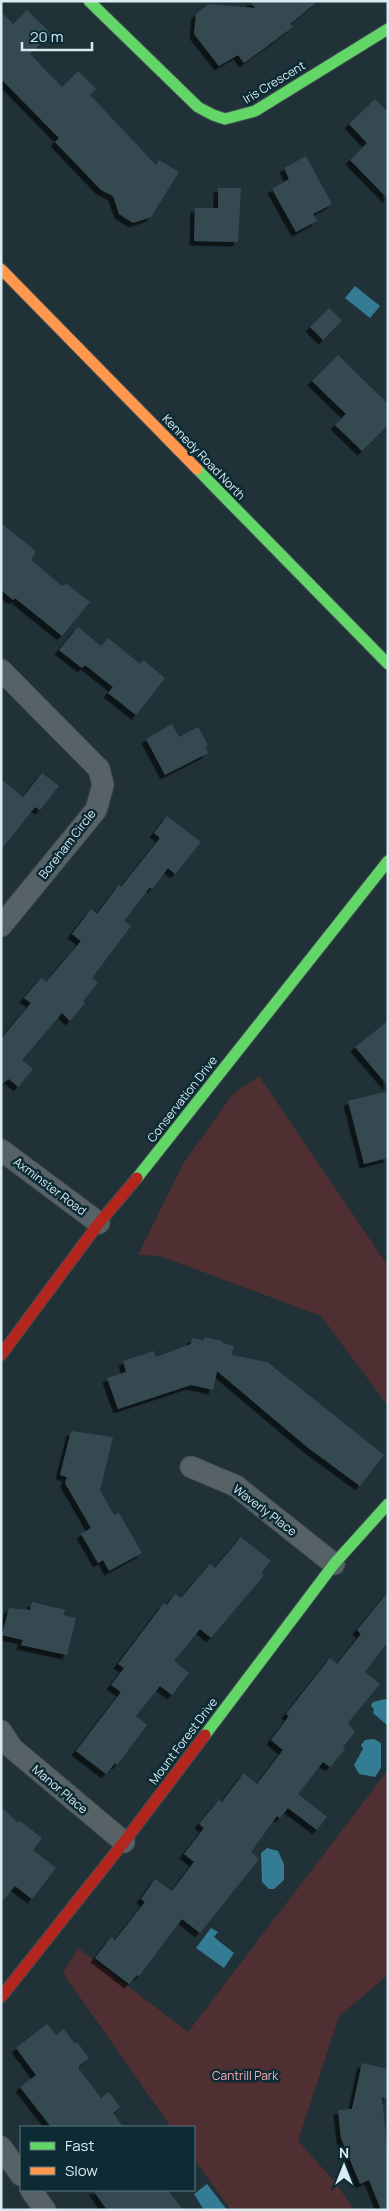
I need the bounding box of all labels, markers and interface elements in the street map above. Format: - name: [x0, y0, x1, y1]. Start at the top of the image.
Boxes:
- scale bar: [22, 20, 92, 52]
- text: 20 m: [30, 26, 63, 47]
- street label: Iris Crescent: [240, 57, 309, 107]
- street label: Kennedy Road North: [159, 410, 249, 504]
- street label: Boreham Circle: [34, 806, 100, 882]
- street label: Conservation Drive: [143, 1052, 221, 1146]
- street label: Axminster Road: [10, 1153, 90, 1219]
- street label: Waverly Place: [230, 1480, 300, 1540]
- street label: Mount Forest Drive: [145, 1694, 221, 1788]
- street label: Manor Place: [29, 1761, 91, 1817]
- park label: Cantrill Park: [212, 2067, 279, 2084]
- legend: [20, 2126, 195, 2191]
- text: Fast: [65, 2135, 94, 2156]
- north arrow: [319, 2141, 369, 2191]
- text: N: [339, 2143, 349, 2162]
- text: Slow: [65, 2160, 98, 2181]

